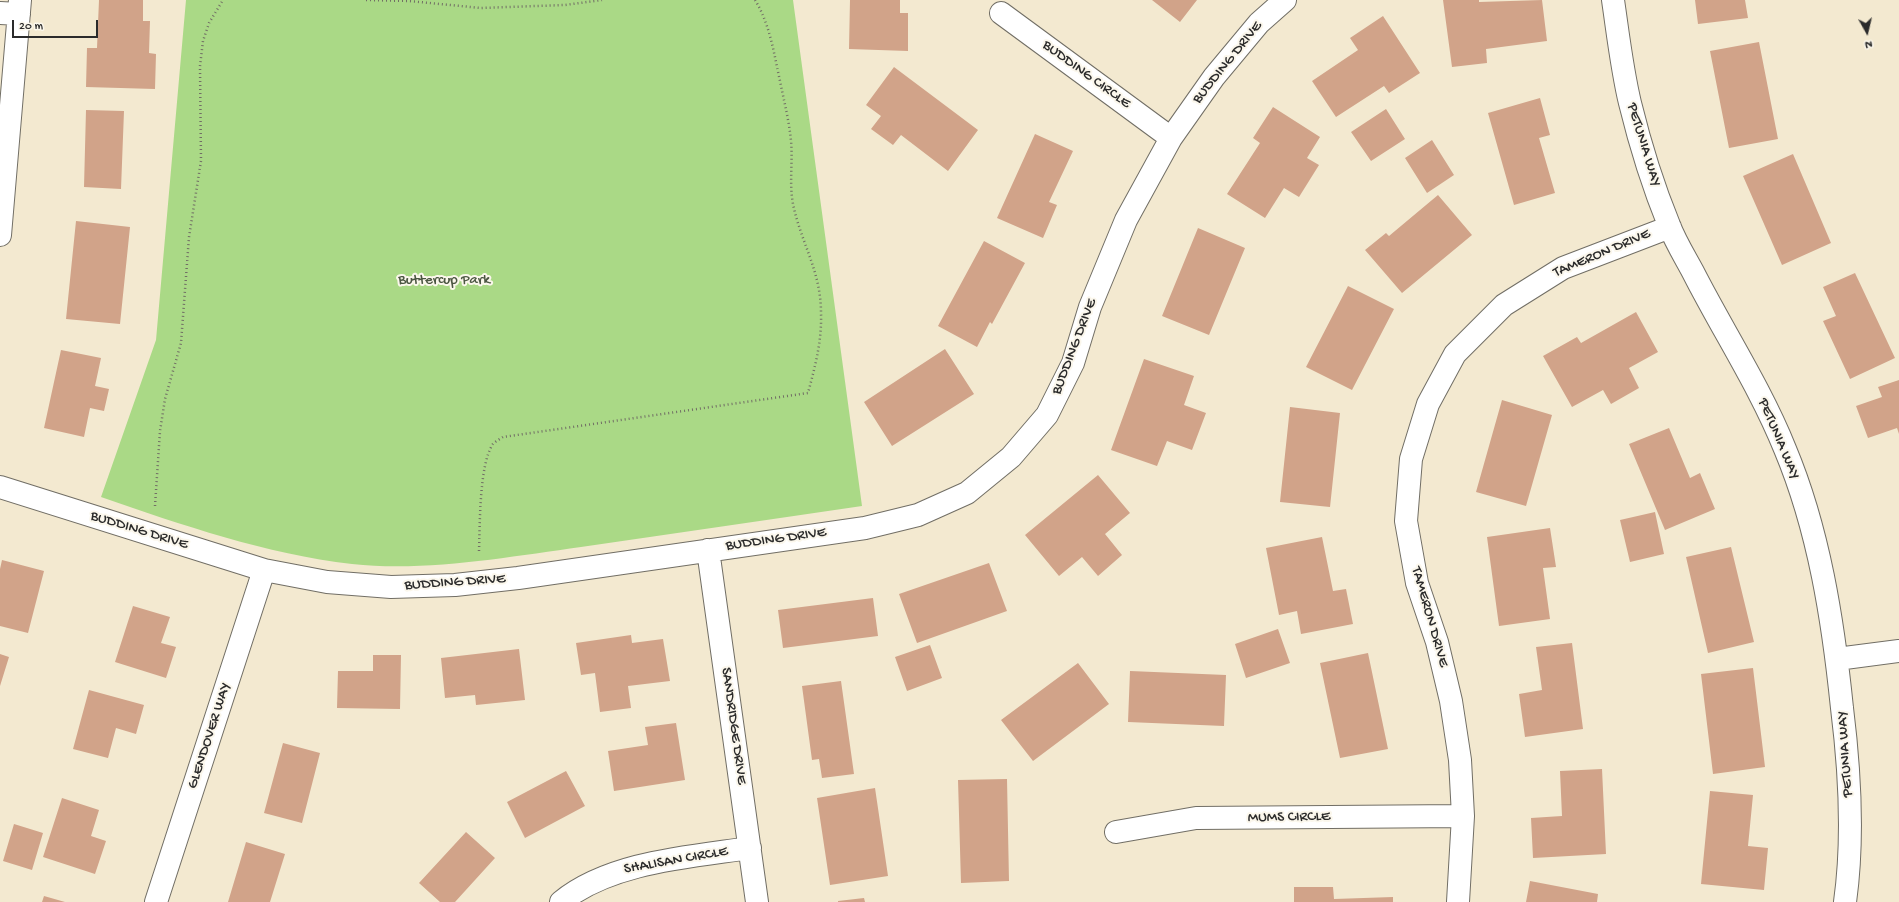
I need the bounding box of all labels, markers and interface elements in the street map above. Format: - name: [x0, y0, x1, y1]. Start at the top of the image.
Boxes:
- scale bar: [14, 12, 100, 38]
- north arrow: [1847, 12, 1887, 52]
- street label: BUDDING DRIVE: [1189, 18, 1267, 108]
- text: 20 m: [19, 20, 43, 34]
- street label: BUDDING CIRCLE: [1038, 37, 1134, 113]
- text: N: [1864, 37, 1873, 50]
- street label: PETUNIA WAY: [1622, 101, 1664, 189]
- street label: TAMERON DRIVE: [1551, 225, 1653, 283]
- park label: Buttercup Park: [398, 272, 490, 290]
- street label: BUDDING DRIVE: [1048, 297, 1102, 397]
- street label: PETUNIA WAY: [1753, 396, 1803, 482]
- street label: BUDDING DRIVE: [88, 508, 190, 554]
- street label: BUDDING DRIVE: [725, 524, 827, 556]
- street label: TAMERON DRIVE: [1406, 565, 1452, 669]
- street label: BUDDING DRIVE: [404, 570, 506, 596]
- street label: SANDRIDGE DRIVE: [716, 666, 750, 786]
- street label: GLENDOVER WAY: [184, 681, 236, 791]
- street label: PETUNIA WAY: [1834, 710, 1858, 798]
- street label: MUMS CIRCLE: [1248, 808, 1330, 828]
- street label: SHALISAN CIRCLE: [623, 843, 729, 879]

